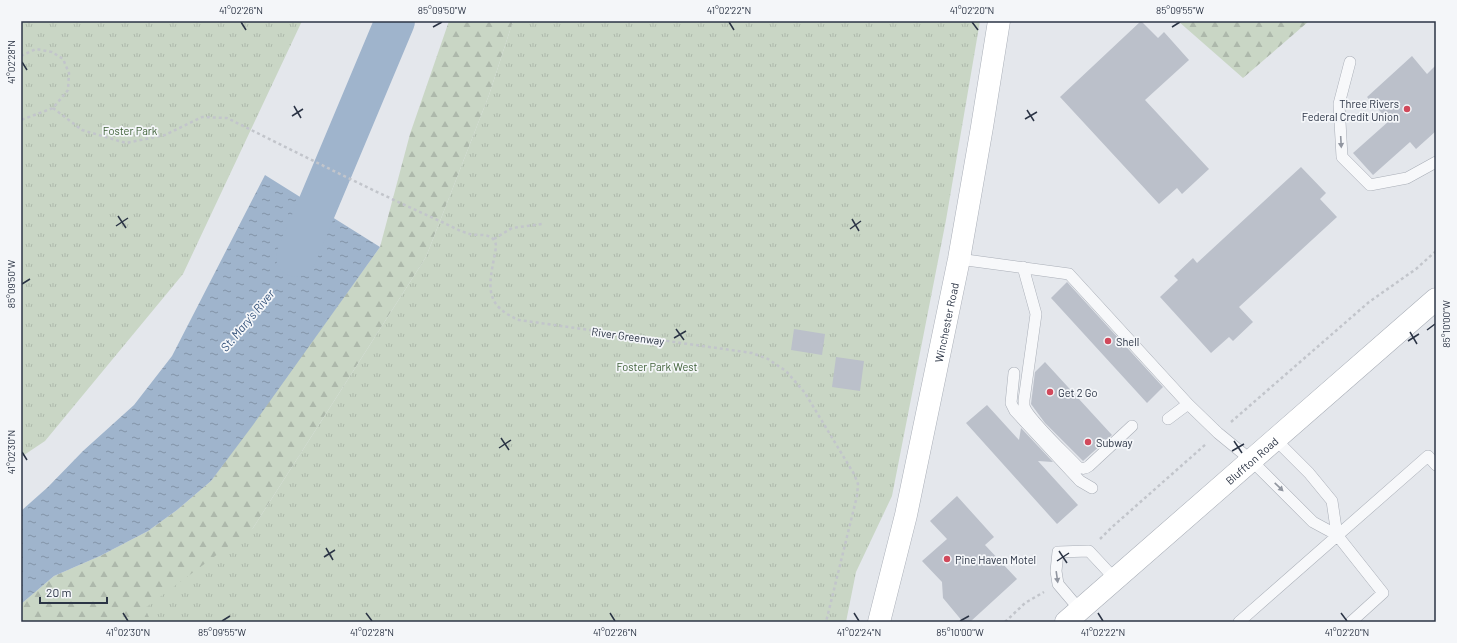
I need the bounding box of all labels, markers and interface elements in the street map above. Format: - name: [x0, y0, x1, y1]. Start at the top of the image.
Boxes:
- text: 41°02'26"N: [219, 4, 263, 16]
- text: 85°09'50"W: [418, 4, 466, 16]
- text: 41°02'22"N: [707, 4, 751, 16]
- text: 41°02'20"N: [950, 4, 994, 16]
- text: 85°09'55"W: [1156, 4, 1204, 16]
- text: 41°02'28"N: [5, 40, 17, 84]
- place label: Three Rivers Federal Credit Union: [1302, 97, 1399, 123]
- marker: Three Rivers Federal Credit Union: [1402, 104, 1412, 114]
- park label: Foster Park: [103, 124, 158, 137]
- one-way arrow: [1338, 136, 1345, 148]
- text: 85°09'50"W: [5, 260, 17, 308]
- street label: Winchester Road: [931, 281, 960, 364]
- water label: St. Mary's River: [217, 286, 277, 354]
- text: 85°10'00"W: [1440, 300, 1452, 348]
- street label: River Greenway: [591, 324, 665, 348]
- place label: Shell: [1116, 335, 1139, 348]
- marker: Shell: [1103, 336, 1113, 346]
- park label: Foster Park West: [617, 360, 697, 373]
- place label: Get 2 Go: [1058, 386, 1098, 399]
- marker: Get 2 Go: [1045, 387, 1055, 397]
- text: 41°02'30"N: [5, 430, 17, 474]
- street label: Bluffton Road: [1222, 434, 1280, 487]
- place label: Subway: [1096, 436, 1133, 449]
- marker: Subway: [1083, 437, 1093, 447]
- one-way arrow: [1274, 482, 1284, 492]
- place label: Pine Haven Motel: [955, 553, 1036, 566]
- marker: Pine Haven Motel: [942, 554, 952, 564]
- one-way arrow: [1054, 571, 1060, 583]
- scale bar: [40, 579, 107, 605]
- text: 20 m: [46, 585, 72, 599]
- text: 41°02'30"N: [106, 626, 150, 638]
- text: 85°09'55"W: [198, 626, 246, 638]
- text: 41°02'28"N: [350, 626, 394, 638]
- text: 41°02'26"N: [593, 626, 637, 638]
- text: 41°02'24"N: [837, 626, 881, 638]
- text: 85°10'00"W: [936, 626, 984, 638]
- text: 41°02'22"N: [1081, 626, 1125, 638]
- text: 41°02'20"N: [1325, 626, 1369, 638]

